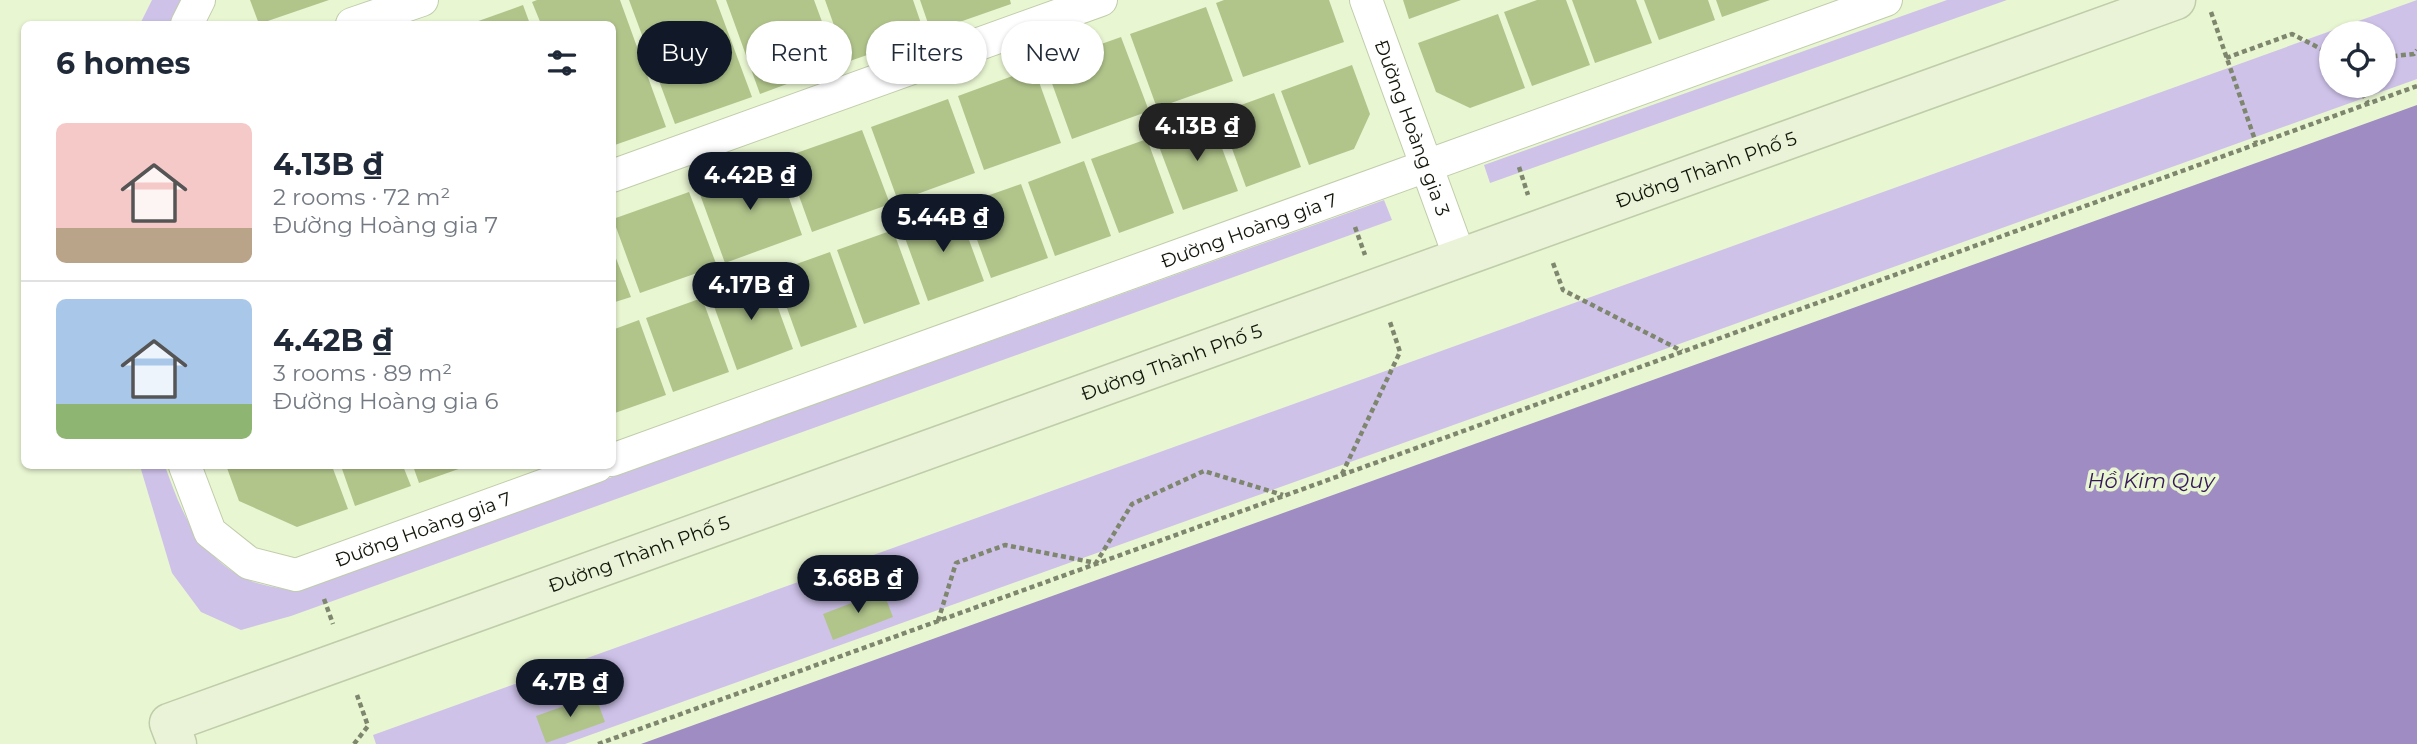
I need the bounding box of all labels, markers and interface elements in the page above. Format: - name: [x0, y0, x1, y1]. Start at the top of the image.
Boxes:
- chip: Buy: [637, 21, 732, 84]
- chip: Rent: [746, 21, 852, 84]
- chip: Filters: [866, 21, 987, 84]
- chip: New: [1001, 21, 1104, 84]
- map controls: [2319, 21, 2396, 98]
- button: locate: [2319, 21, 2396, 98]
- street label: Đường Hoàng gia 3: [1370, 37, 1455, 219]
- icon: filters: [543, 44, 581, 82]
- text: 6 homes: [56, 45, 191, 82]
- pin: 4.13B ₫: [1132, 104, 1262, 163]
- text: 4.13B ₫: [1155, 112, 1239, 140]
- street label: Đường Thành Phố 5: [1612, 127, 1800, 213]
- text: 4.13B ₫: [273, 146, 383, 183]
- icon: home: [112, 151, 196, 235]
- pin: 4.42B ₫: [685, 152, 815, 212]
- text: 4.42B ₫: [704, 161, 796, 189]
- text: 2 rooms · 72 m²: [273, 183, 450, 211]
- street label: Đường Hoàng gia 7: [1158, 188, 1340, 273]
- pin: 5.44B ₫: [878, 194, 1008, 254]
- text: 5.44B ₫: [897, 203, 989, 231]
- text: Đường Hoàng gia 7: [273, 211, 498, 239]
- pin: 4.17B ₫: [686, 262, 816, 322]
- text: 4.17B ₫: [708, 271, 794, 299]
- street label: Đường Thành Phố 5: [1078, 319, 1266, 406]
- text: 4.42B ₫: [273, 322, 393, 359]
- icon: home: [112, 327, 196, 411]
- text: 3 rooms · 89 m²: [273, 359, 452, 387]
- text: Đường Hoàng gia 6: [273, 387, 498, 415]
- water label: Hồ Kim Quy: [2087, 468, 2216, 493]
- street label: Đường Hoàng gia 7: [332, 487, 515, 572]
- street label: Đường Thành Phố 5: [545, 511, 733, 597]
- pin: 3.68B ₫: [793, 556, 923, 615]
- text: 3.68B ₫: [813, 564, 903, 592]
- pin: 4.7B ₫: [513, 660, 627, 719]
- text: 4.7B ₫: [532, 668, 608, 696]

